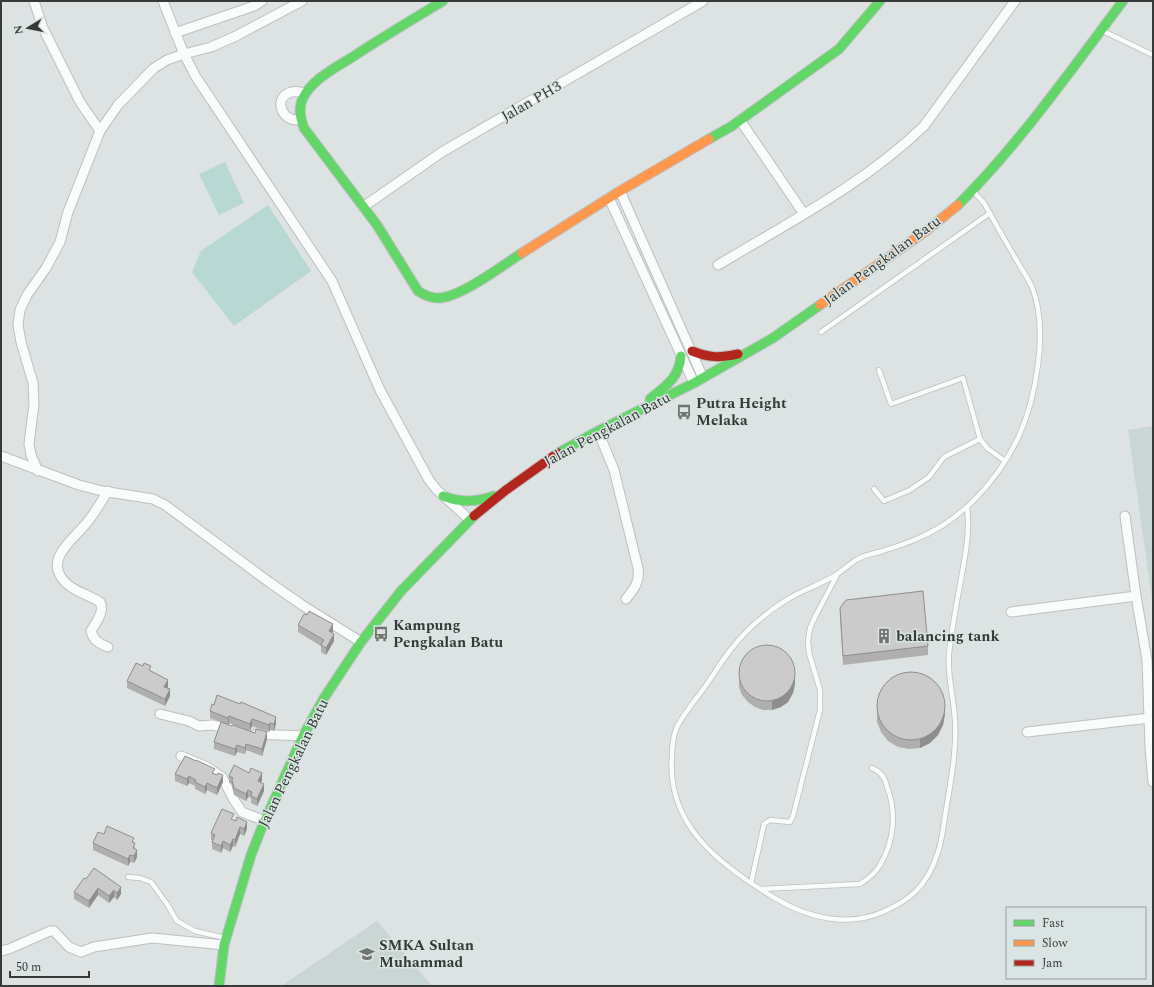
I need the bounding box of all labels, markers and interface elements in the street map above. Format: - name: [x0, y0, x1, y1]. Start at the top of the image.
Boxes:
- north arrow: [8, 8, 48, 48]
- text: N: [9, 24, 28, 36]
- street label: Jalan PH3: [497, 75, 566, 128]
- street label: Jalan Pengkalan Batu: [819, 210, 946, 311]
- street label: Jalan Pengkalan Batu: [540, 386, 675, 473]
- place label: Putra Height Melaka: [696, 392, 787, 432]
- bus stop icon: Putra Height Melaka: [675, 403, 693, 421]
- place label: Kampung Pengkalan Batu: [393, 614, 503, 654]
- bus stop icon: Kampung Pengkalan Batu: [372, 625, 390, 643]
- place label: balancing tank: [896, 625, 1000, 648]
- building icon: balancing tank: [875, 627, 893, 645]
- street label: Jalan Pengkalan Batu: [252, 695, 335, 831]
- legend: [1006, 907, 1146, 979]
- text: Fast: [1042, 914, 1064, 933]
- place label: SMKA Sultan Muhammad: [379, 934, 474, 974]
- text: Slow: [1042, 934, 1068, 953]
- school or university icon: SMKA Sultan Muhammad: [358, 945, 376, 963]
- scale bar: [10, 953, 89, 979]
- text: Jam: [1042, 954, 1063, 973]
- text: 50 m: [16, 958, 41, 977]

